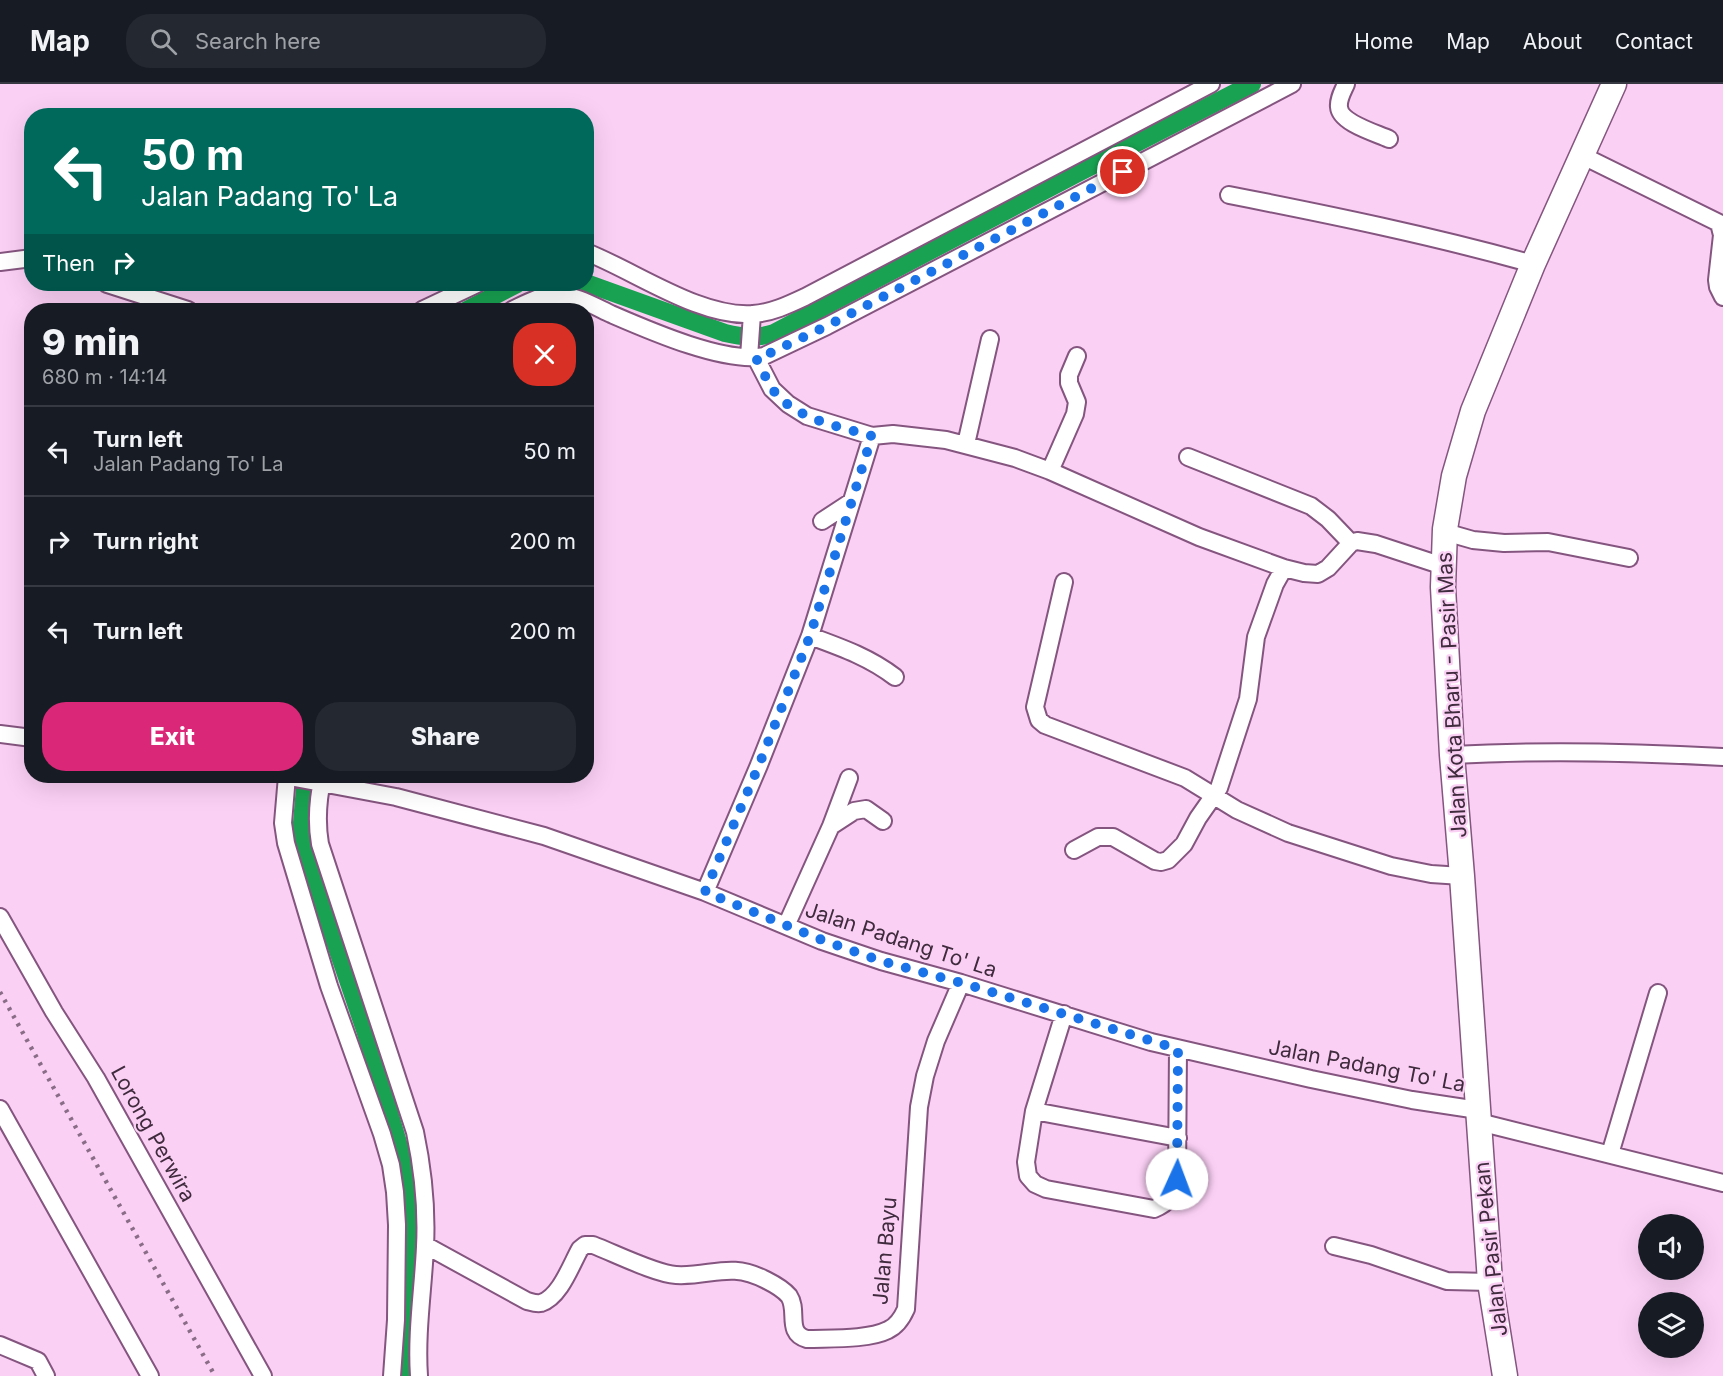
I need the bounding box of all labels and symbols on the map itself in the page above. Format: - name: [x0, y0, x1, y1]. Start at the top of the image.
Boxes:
- pin: [1097, 146, 1148, 197]
- street label: Jalan Kota Bharu - Pasir Mas: [1432, 551, 1471, 839]
- street label: Jalan Padang To' La: [802, 897, 1000, 982]
- street label: Jalan Padang To' La: [1267, 1034, 1468, 1097]
- street label: Lorong Perwira: [106, 1061, 201, 1206]
- position arrow: [1145, 1147, 1209, 1211]
- street label: Jalan Pasir Pekan: [1469, 1161, 1512, 1338]
- street label: Jalan Bayu: [867, 1196, 902, 1306]

